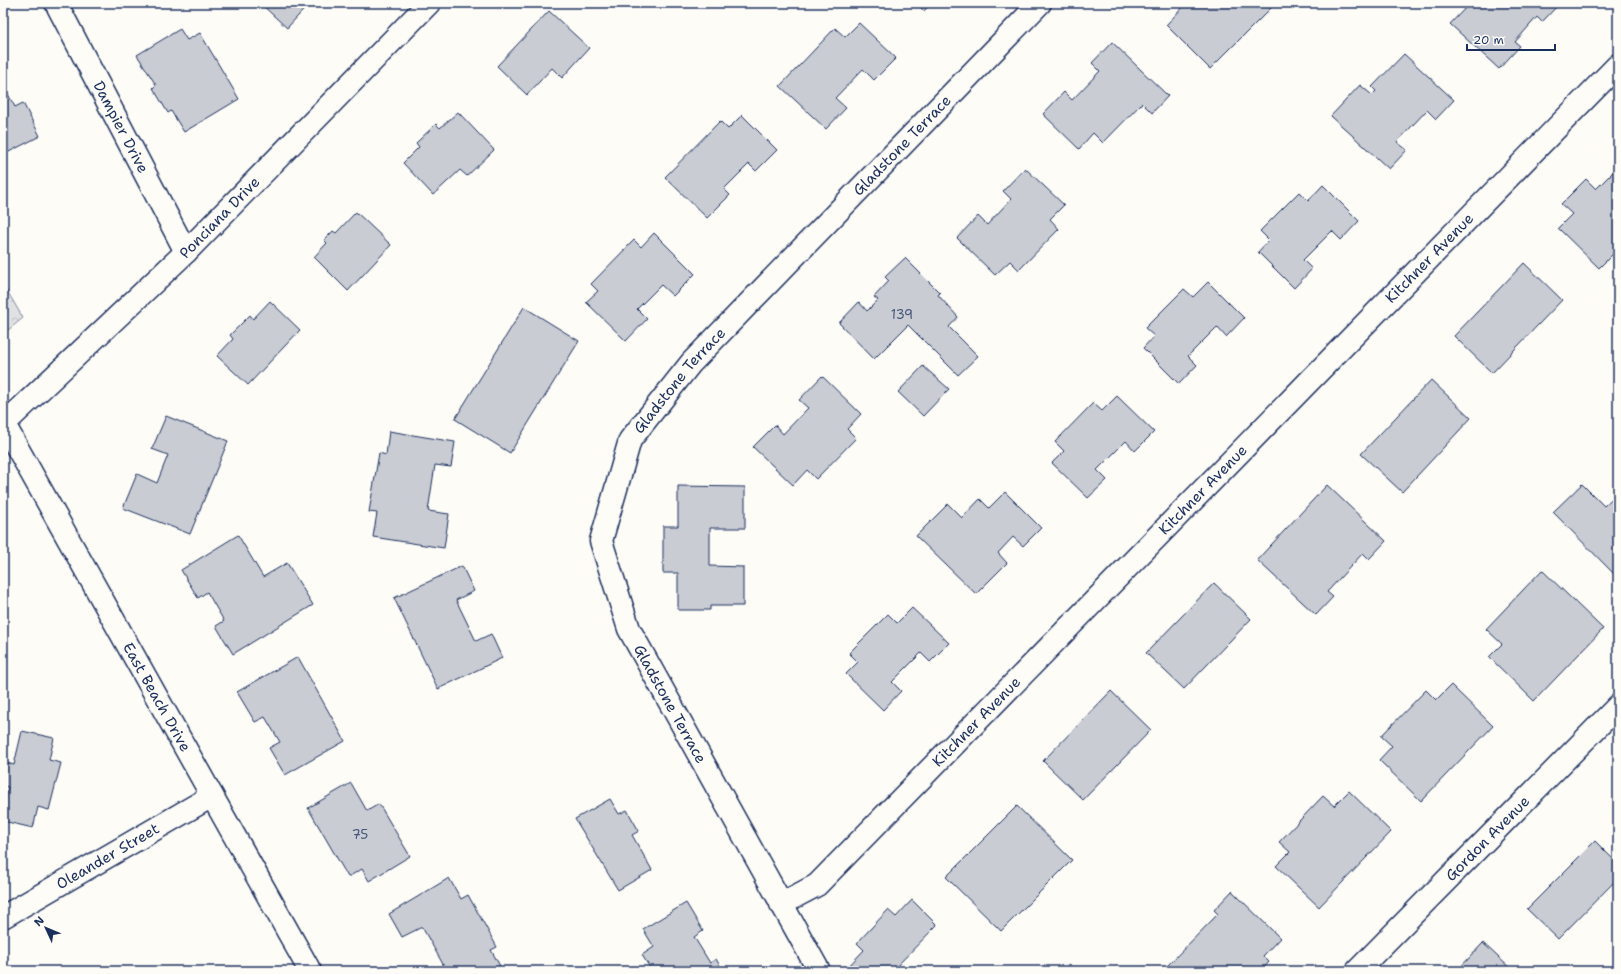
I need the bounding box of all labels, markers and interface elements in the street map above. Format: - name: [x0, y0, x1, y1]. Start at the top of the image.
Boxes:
- scale bar: [1467, 26, 1555, 52]
- text: 20 m: [1473, 32, 1504, 48]
- street label: Dampier Drive: [88, 78, 153, 177]
- street label: Gladstone Terrace: [849, 91, 955, 200]
- street label: Ponciana Drive: [175, 172, 264, 263]
- street label: Kitchner Avenue: [1381, 209, 1478, 308]
- house number: 139: [891, 306, 913, 323]
- street label: Gladstone Terrace: [629, 323, 730, 438]
- street label: Kitchner Avenue: [1154, 440, 1252, 539]
- street label: East Beach Drive: [118, 639, 195, 755]
- street label: Gladstone Terrace: [629, 641, 711, 767]
- street label: Kitchner Avenue: [928, 672, 1025, 771]
- street label: Gordon Avenue: [1441, 791, 1534, 886]
- street label: Oleander Street: [52, 819, 163, 894]
- house number: 75: [352, 826, 368, 843]
- north arrow: [26, 908, 66, 948]
- text: N: [31, 913, 48, 930]

